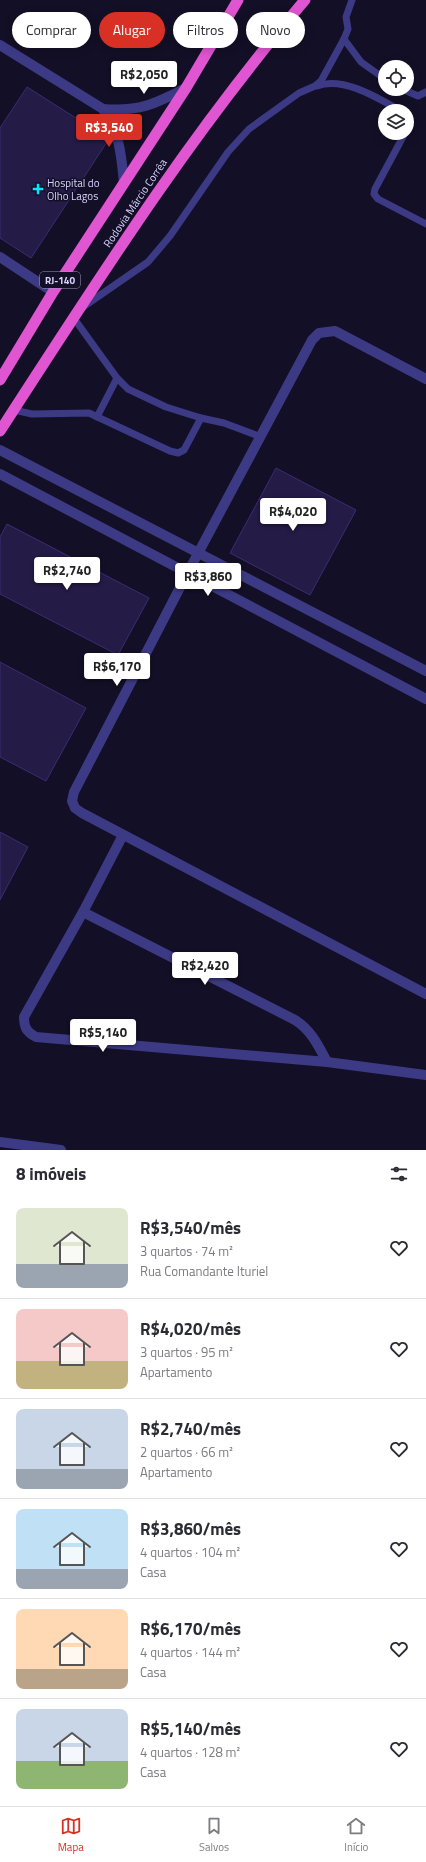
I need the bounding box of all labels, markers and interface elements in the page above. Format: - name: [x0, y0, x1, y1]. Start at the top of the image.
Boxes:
- chip: Comprar: [12, 12, 91, 48]
- chip: Alugar: [99, 12, 165, 48]
- chip: Filtros: [173, 12, 238, 48]
- chip: Novo: [246, 12, 305, 48]
- map controls: [378, 60, 414, 140]
- button: locate: [378, 60, 414, 96]
- pin: R$2,050: [107, 61, 181, 95]
- text: R$2,050: [120, 64, 168, 84]
- button: layers: [378, 104, 414, 140]
- pin: R$3,540: [72, 114, 146, 148]
- text: R$3,540: [85, 117, 133, 137]
- street label: Rodovia Márcio Corrêa: [99, 155, 171, 250]
- place label: Hospital do Olho Lagos: [47, 175, 100, 204]
- marker: Hospital do Olho Lagos: [32, 183, 44, 195]
- road number: RJ-140: [40, 272, 80, 288]
- pin: R$4,020: [256, 498, 330, 532]
- text: R$4,020: [269, 501, 317, 521]
- pin: R$2,740: [30, 557, 104, 591]
- text: R$2,740: [43, 560, 91, 580]
- pin: R$3,860: [171, 563, 245, 597]
- text: R$3,860: [184, 566, 232, 586]
- pin: R$6,170: [80, 653, 154, 687]
- text: R$6,170: [93, 656, 141, 676]
- pin: R$2,420: [168, 952, 242, 986]
- text: R$2,420: [181, 955, 229, 975]
- pin: R$5,140: [66, 1019, 140, 1053]
- text: R$5,140: [79, 1022, 127, 1042]
- text: 8 imóveis: [16, 1161, 86, 1187]
- icon: filters: [388, 1163, 410, 1185]
- text: R$3,540/mês: [140, 1215, 241, 1241]
- icon: home: [48, 1224, 96, 1272]
- icon: heart: [388, 1237, 410, 1259]
- text: 3 quartos · 74 m²: [140, 1241, 233, 1261]
- text: Rua Comandante Ituriel: [140, 1261, 268, 1281]
- text: R$4,020/mês: [140, 1316, 241, 1342]
- icon: home: [48, 1325, 96, 1373]
- icon: heart: [388, 1338, 410, 1360]
- text: 3 quartos · 95 m²: [140, 1342, 233, 1362]
- text: Apartamento: [140, 1362, 213, 1382]
- text: R$2,740/mês: [140, 1416, 241, 1442]
- icon: home: [48, 1425, 96, 1473]
- icon: heart: [388, 1438, 410, 1460]
- text: 2 quartos · 66 m²: [140, 1442, 233, 1462]
- text: Apartamento: [140, 1462, 213, 1482]
- text: R$3,860/mês: [140, 1516, 241, 1542]
- icon: home: [48, 1525, 96, 1573]
- icon: heart: [388, 1538, 410, 1560]
- text: 4 quartos · 104 m²: [140, 1542, 240, 1562]
- text: Casa: [140, 1562, 166, 1582]
- text: R$6,170/mês: [140, 1616, 241, 1642]
- icon: home: [48, 1625, 96, 1673]
- icon: heart: [388, 1638, 410, 1660]
- text: 4 quartos · 144 m²: [140, 1642, 240, 1662]
- text: Casa: [140, 1662, 166, 1682]
- text: R$5,140/mês: [140, 1716, 241, 1742]
- icon: home: [48, 1725, 96, 1773]
- icon: heart: [388, 1738, 410, 1760]
- text: 4 quartos · 128 m²: [140, 1742, 240, 1762]
- text: Casa: [140, 1762, 166, 1782]
- tab: Mapa: [58, 1815, 84, 1855]
- tab: Salvos: [199, 1815, 229, 1855]
- tab: Início: [344, 1815, 368, 1855]

